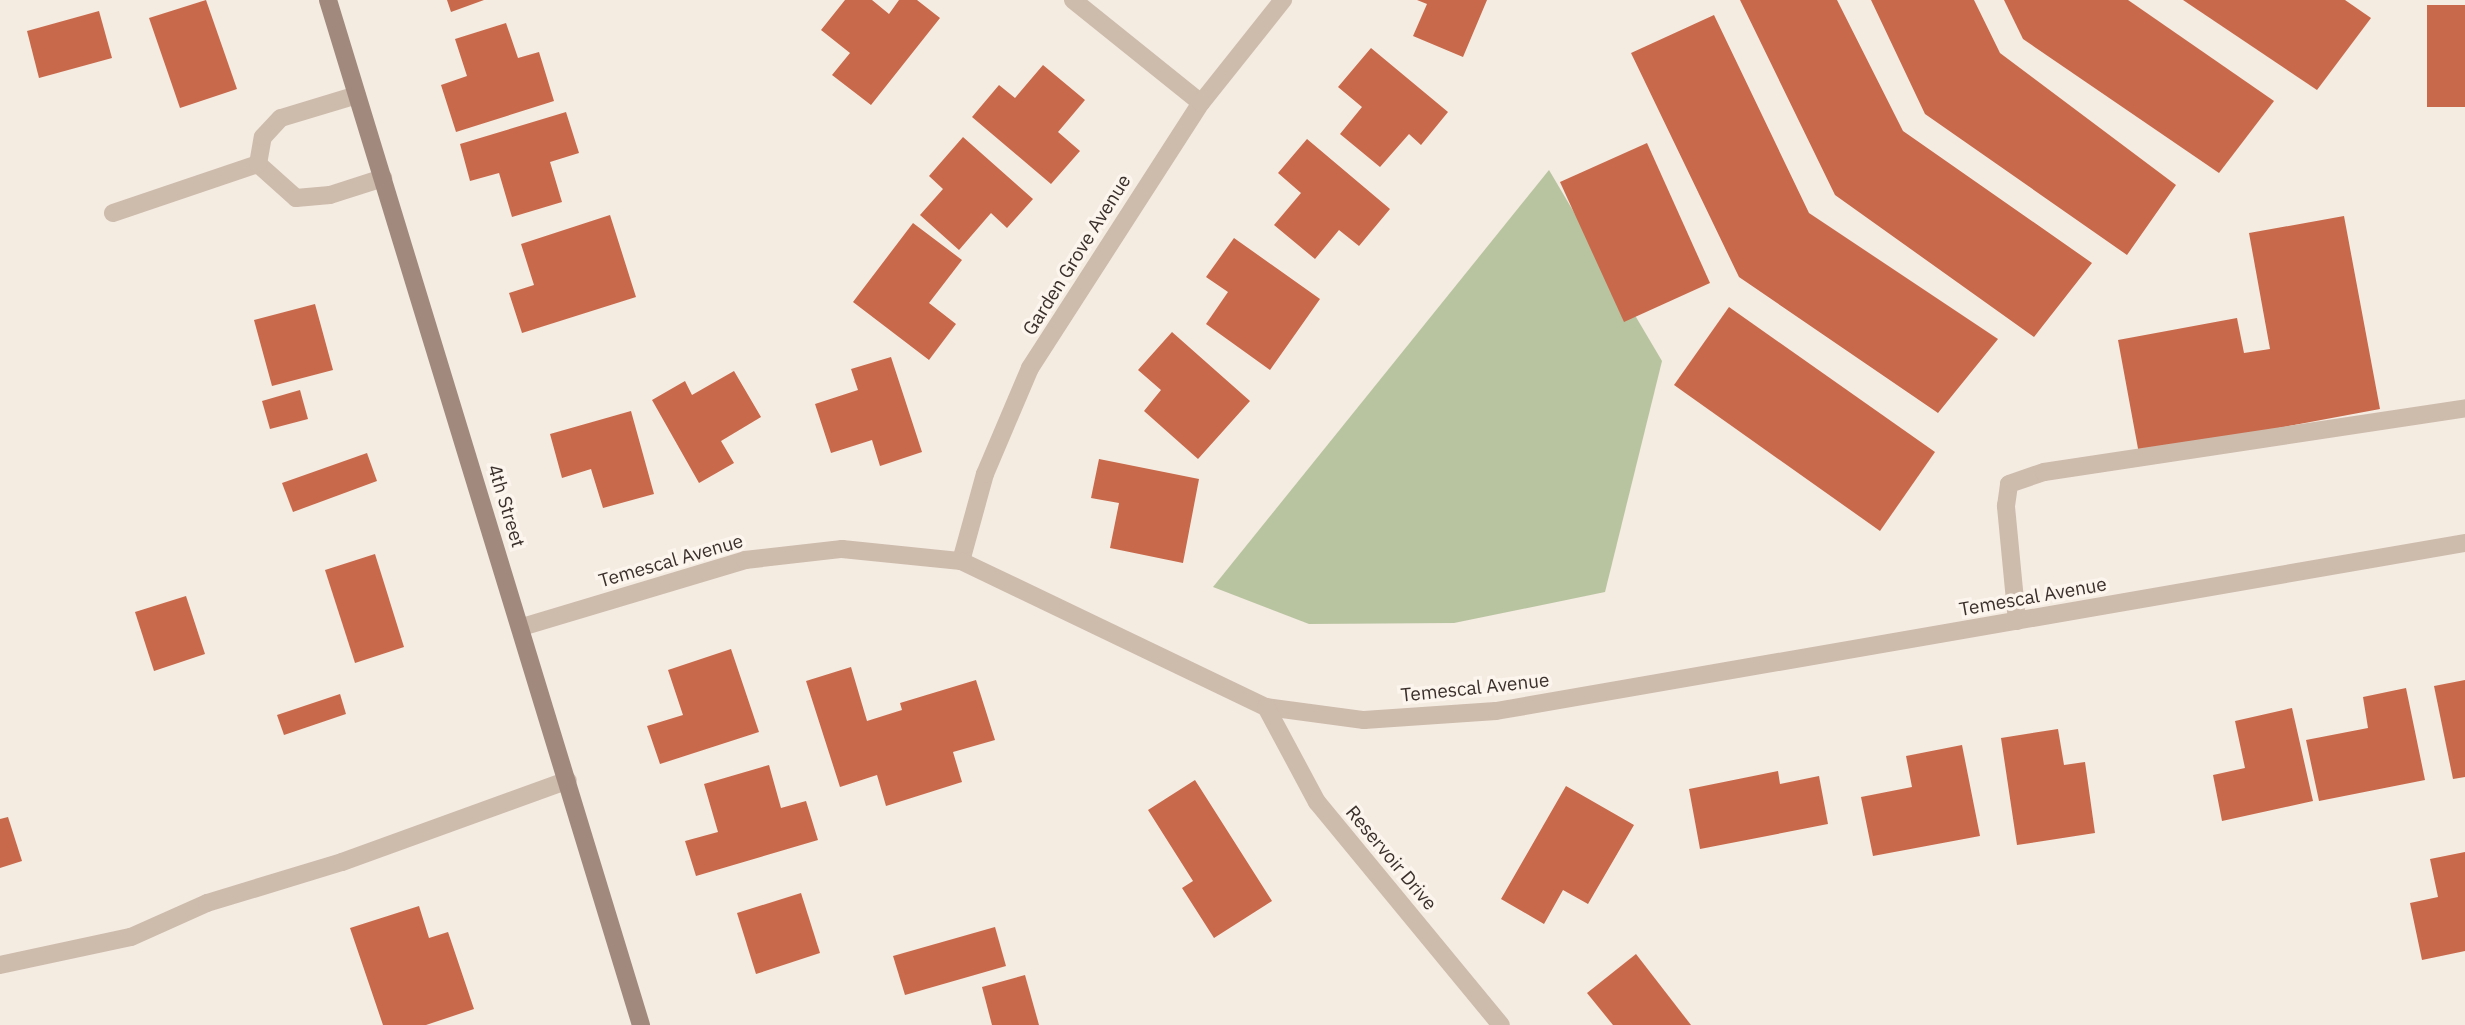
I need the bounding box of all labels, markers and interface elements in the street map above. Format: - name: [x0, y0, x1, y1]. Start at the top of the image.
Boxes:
- street label: Garden Grove Avenue: [1018, 170, 1136, 340]
- street label: 4th Street: [483, 462, 529, 550]
- street label: Temescal Avenue: [596, 529, 746, 593]
- street label: Temescal Avenue: [1958, 573, 2108, 621]
- street label: Temescal Avenue: [1400, 669, 1550, 707]
- street label: Reservoir Drive: [1341, 801, 1441, 915]

